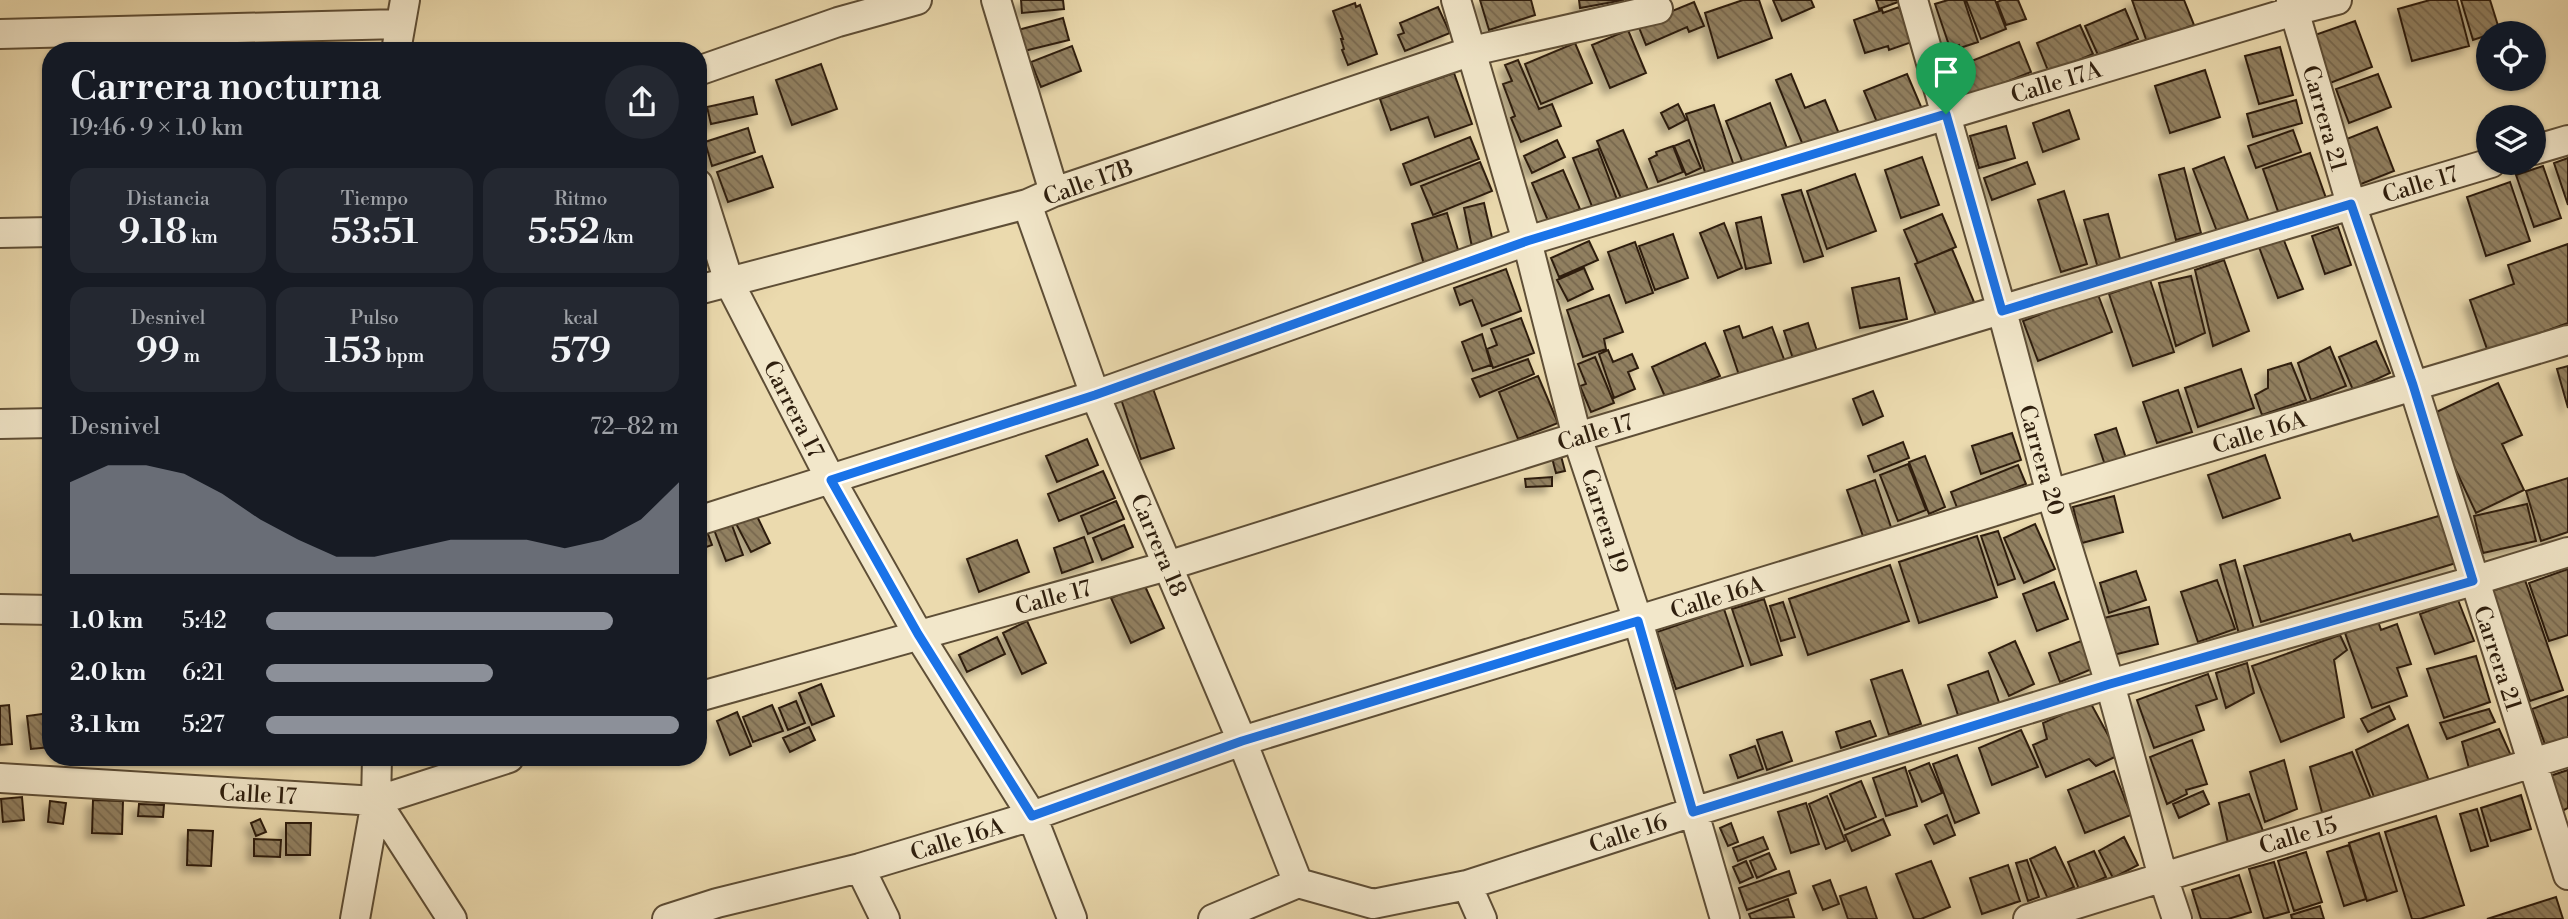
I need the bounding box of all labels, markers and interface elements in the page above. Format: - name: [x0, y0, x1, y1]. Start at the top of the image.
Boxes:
- map controls: [2476, 21, 2546, 175]
- button: locate: [2476, 21, 2546, 91]
- pin: [1916, 42, 1976, 114]
- icon: arrive: [1927, 53, 1965, 91]
- street label: Calle 17A: [2007, 56, 2106, 110]
- street label: Carrera 21: [2296, 62, 2353, 174]
- text: Carrera nocturna: [70, 64, 381, 111]
- button: share: [605, 65, 679, 139]
- button: layers: [2476, 105, 2546, 175]
- text: 19:46 · 9 × 1.0 km: [70, 114, 243, 142]
- street label: Calle 17B: [1039, 154, 1137, 212]
- street label: Calle 17: [2379, 160, 2462, 210]
- text: Distancia: [127, 187, 210, 211]
- text: Tiempo: [341, 187, 408, 211]
- text: Ritmo: [554, 187, 607, 211]
- text: 9.18: [119, 211, 187, 254]
- text: 53:51: [331, 211, 418, 254]
- text: 5:52: [528, 211, 600, 254]
- text: km: [187, 225, 218, 249]
- text: /km: [600, 225, 634, 249]
- text: Desnivel: [131, 306, 205, 330]
- text: Pulso: [350, 306, 399, 330]
- text: kcal: [564, 306, 598, 330]
- text: 99: [136, 330, 180, 373]
- text: 153: [324, 330, 382, 373]
- text: 579: [551, 330, 611, 373]
- text: m: [180, 344, 200, 368]
- text: bpm: [382, 344, 424, 368]
- street label: Carrera 17: [757, 356, 830, 463]
- street label: Carrera 20: [2012, 402, 2070, 519]
- street label: Calle 16A: [2209, 405, 2311, 460]
- street label: Calle 17: [1554, 408, 1637, 458]
- text: Desnivel: [70, 413, 160, 441]
- text: 72–82 m: [590, 413, 679, 441]
- street label: Carrera 19: [1574, 465, 1634, 577]
- street label: Carrera 18: [1124, 490, 1192, 601]
- street label: Calle 16A: [1667, 570, 1769, 625]
- street label: Calle 17: [1012, 574, 1095, 622]
- street label: Carrera 21: [2467, 602, 2527, 714]
- text: 1.0 km: [70, 607, 143, 635]
- text: 5:42: [182, 607, 227, 635]
- text: 2.0 km: [70, 659, 146, 687]
- text: 6:21: [182, 659, 224, 687]
- text: 3.1 km: [70, 711, 140, 739]
- text: 5:27: [182, 711, 224, 739]
- street label: Calle 17: [218, 779, 298, 811]
- street label: Calle 16: [1586, 808, 1671, 860]
- street label: Calle 15: [2256, 811, 2341, 861]
- street label: Calle 16A: [907, 812, 1009, 867]

